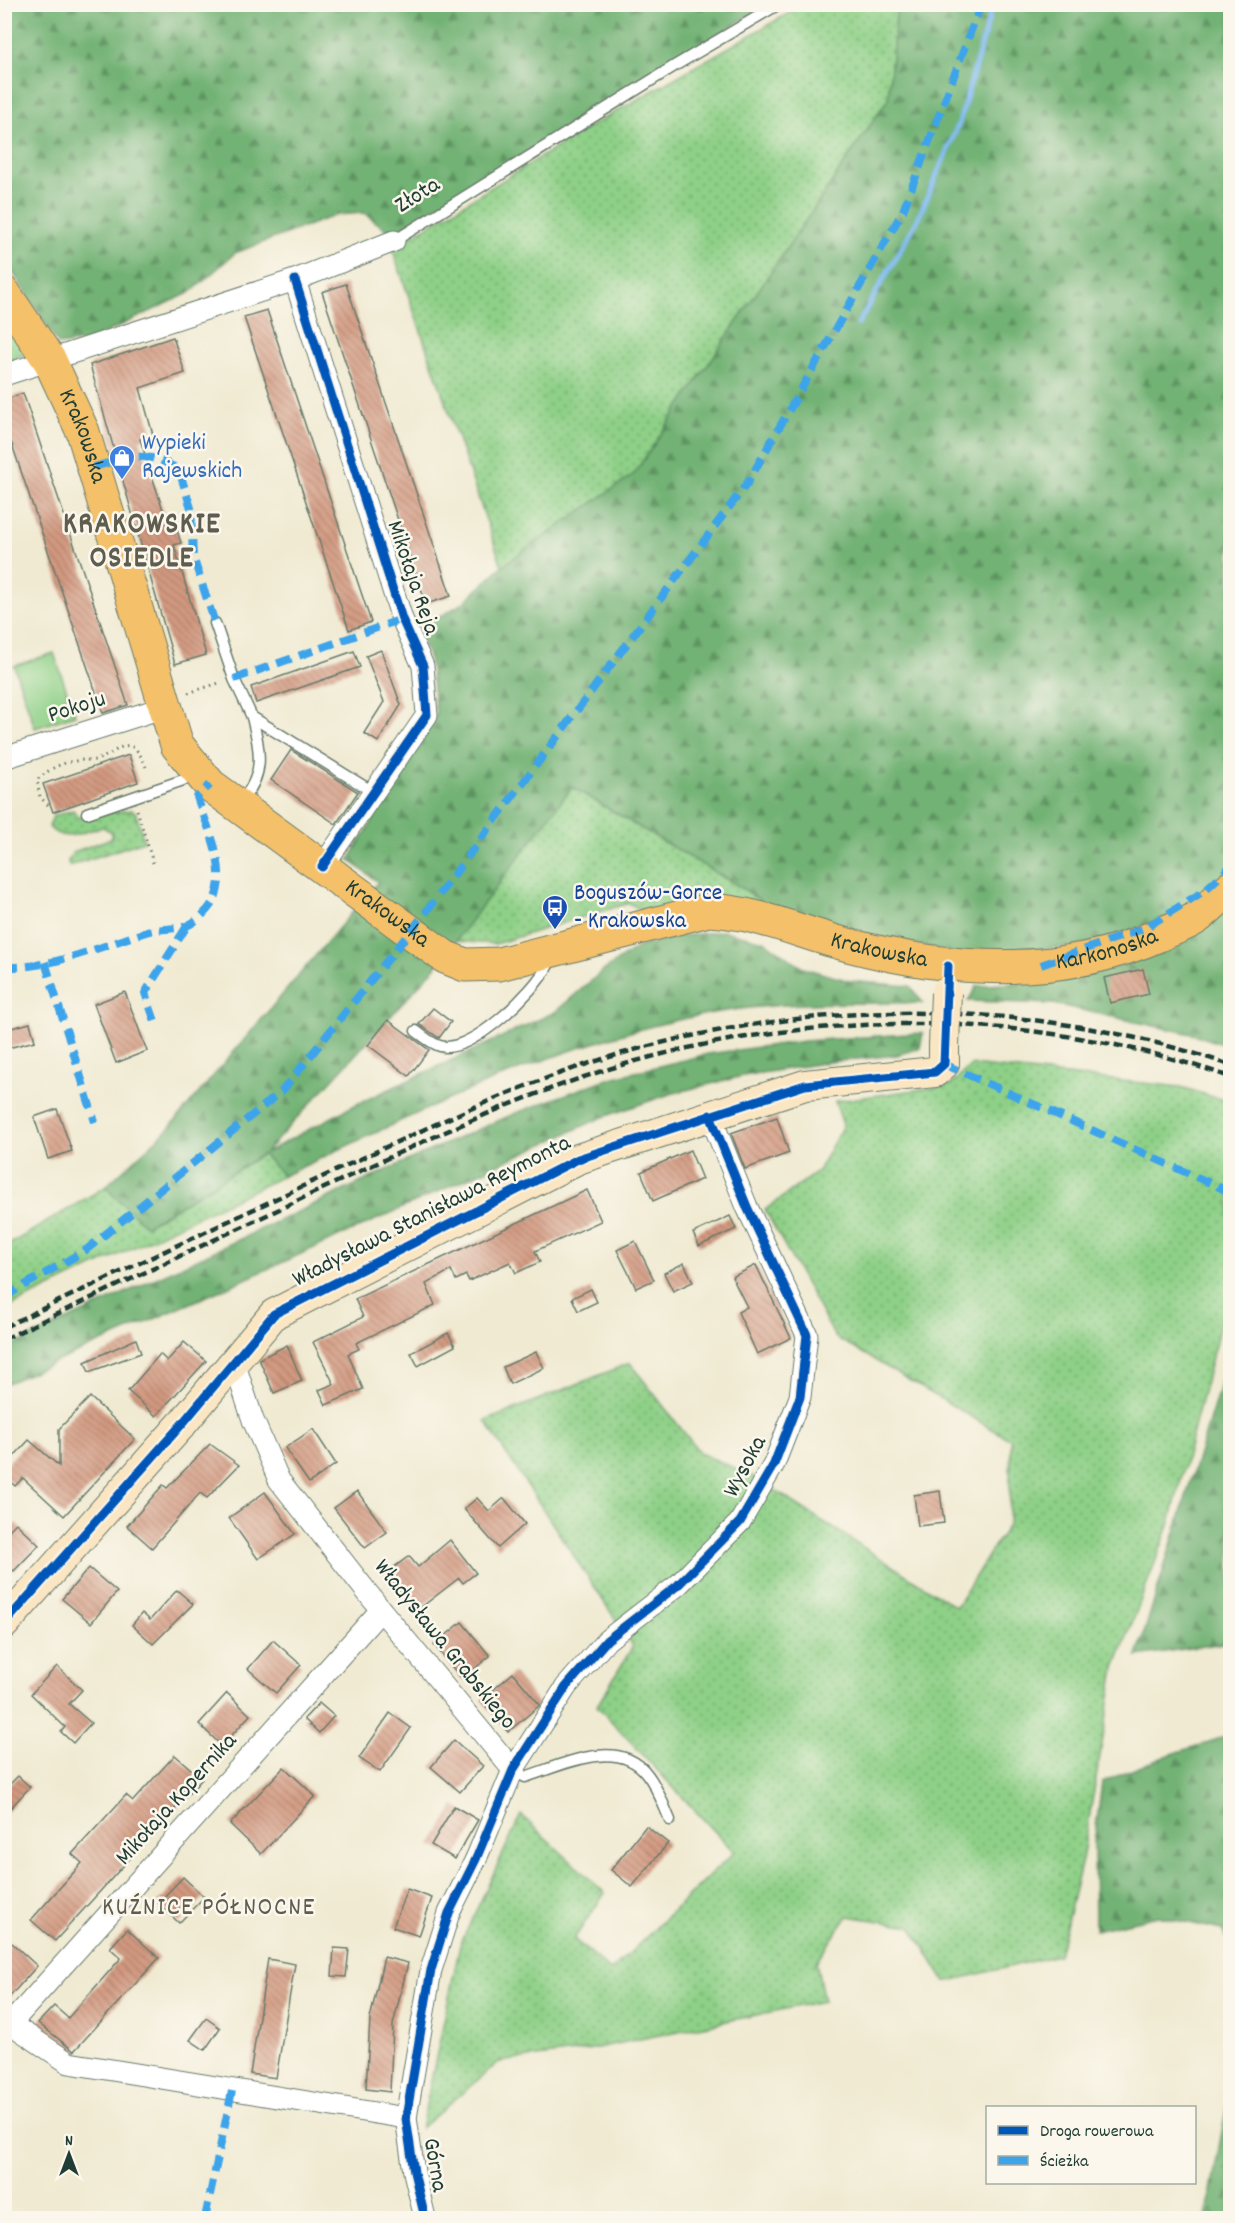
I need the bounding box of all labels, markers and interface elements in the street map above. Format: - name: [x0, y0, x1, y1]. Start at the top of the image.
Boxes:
- street label: Złota: [389, 169, 448, 223]
- street label: Krakowska: [48, 383, 115, 488]
- place label: Wypieki Rajewskich: [142, 427, 242, 489]
- shop icon: Wypieki Rajewskich: [107, 443, 137, 481]
- district label: KRAKOWSKIE OSIEDLE: [63, 505, 221, 582]
- street label: Mikołaja Reja: [377, 516, 448, 641]
- street label: Pokoju: [44, 683, 110, 733]
- street label: Krakowska: [337, 872, 437, 958]
- place label: Boguszów-Gorce - Krakowska: [574, 877, 722, 939]
- bus stop icon: Boguszów-Gorce - Krakowska: [540, 893, 570, 931]
- street label: Karkonoska: [1054, 920, 1164, 980]
- street label: Krakowska: [826, 924, 930, 978]
- street label: Władysława Stanisława Reymonta: [287, 1127, 578, 1297]
- street label: Wysoka: [716, 1430, 777, 1504]
- street label: Władysława Grabskiego: [365, 1553, 523, 1737]
- street label: Mikołaja Kopernika: [108, 1726, 246, 1874]
- district label: KUŹNICE PÓŁNOCNE: [102, 1890, 316, 1927]
- legend: [986, 2106, 1196, 2184]
- text: Droga rowerowa: [1040, 2120, 1154, 2145]
- north arrow: [39, 2124, 99, 2184]
- text: N: [65, 2130, 73, 2153]
- street label: Górna: [413, 2135, 456, 2195]
- text: Ścieżka: [1040, 2150, 1089, 2175]

